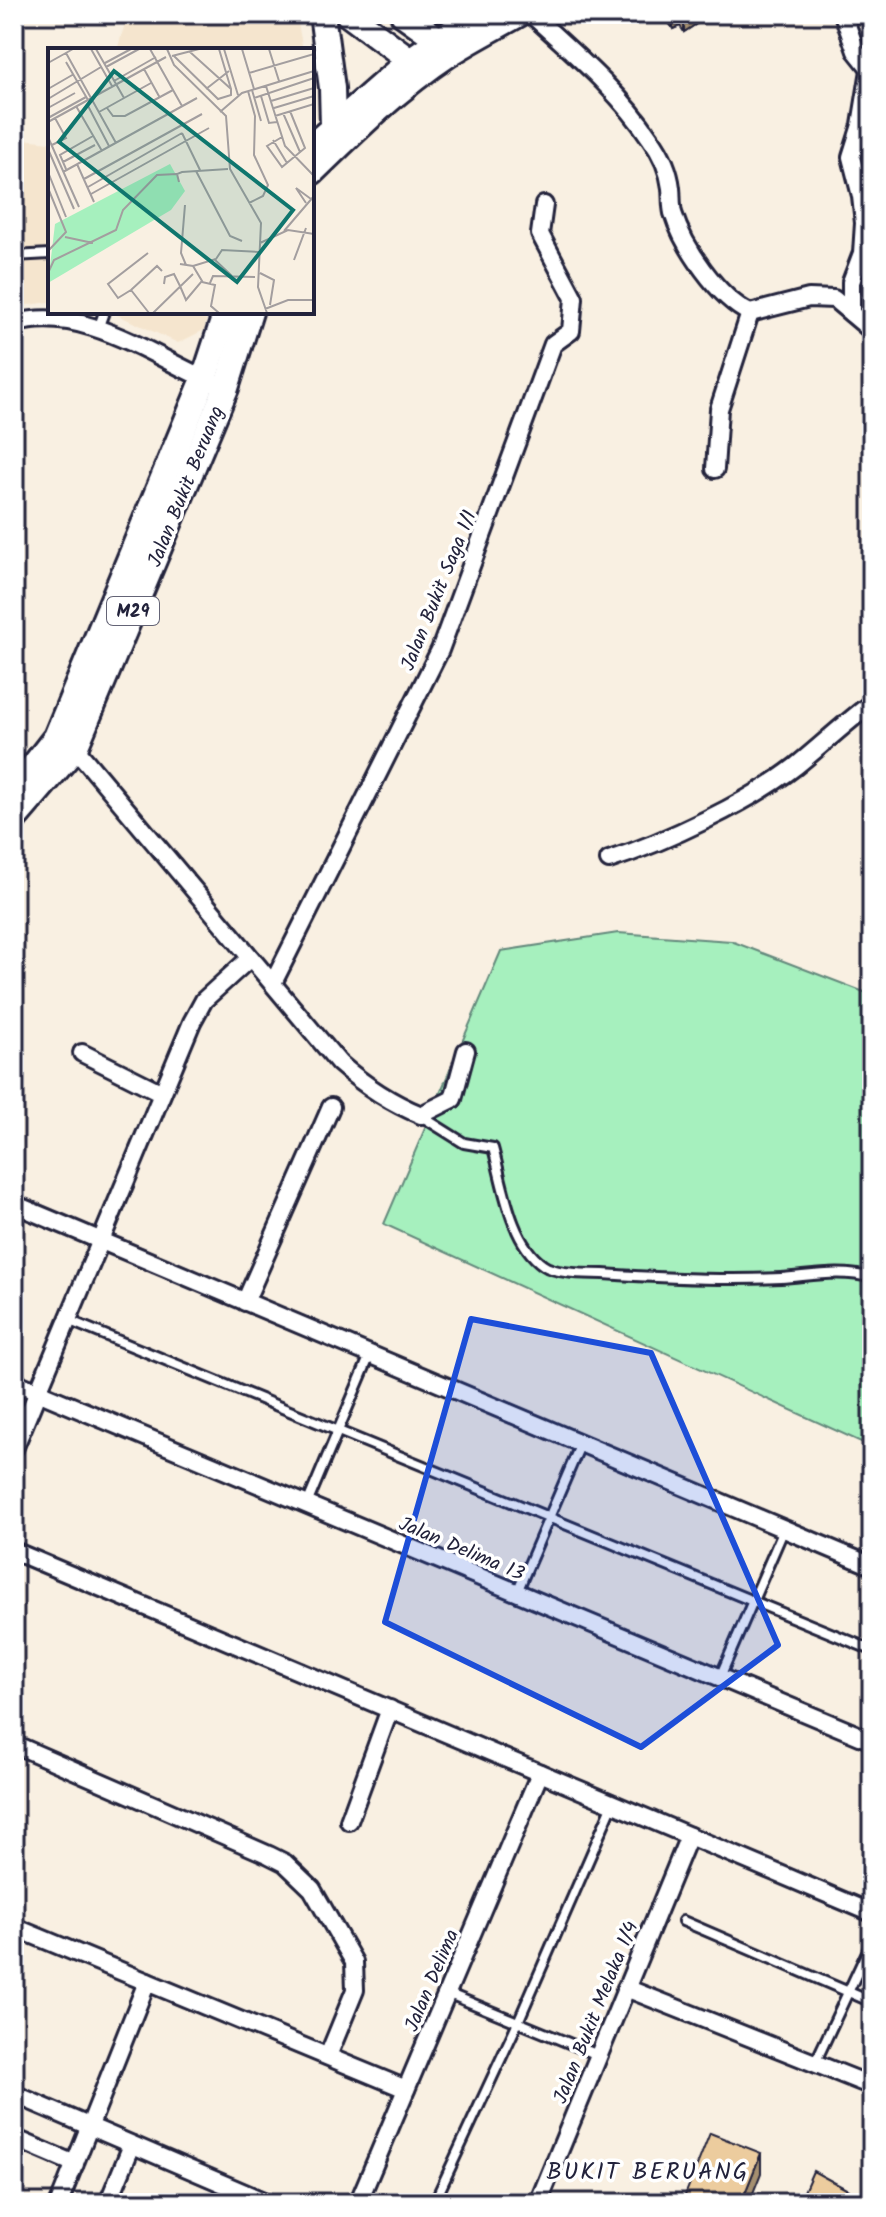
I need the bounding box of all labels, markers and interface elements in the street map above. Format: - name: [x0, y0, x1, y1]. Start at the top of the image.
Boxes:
- inset map: [48, 48, 314, 314]
- street label: Jalan Bukit Beruang: [140, 401, 234, 572]
- street label: Jalan Bukit Saga 1/1: [393, 506, 487, 676]
- road number: M29: [107, 597, 159, 625]
- street label: Jalan Delima 13: [393, 1509, 529, 1591]
- street label: Jalan Bukit Melaka 1/4: [546, 1917, 648, 2109]
- street label: Jalan Delima: [397, 1925, 469, 2037]
- district label: BUKIT BERUANG: [547, 2153, 749, 2192]

